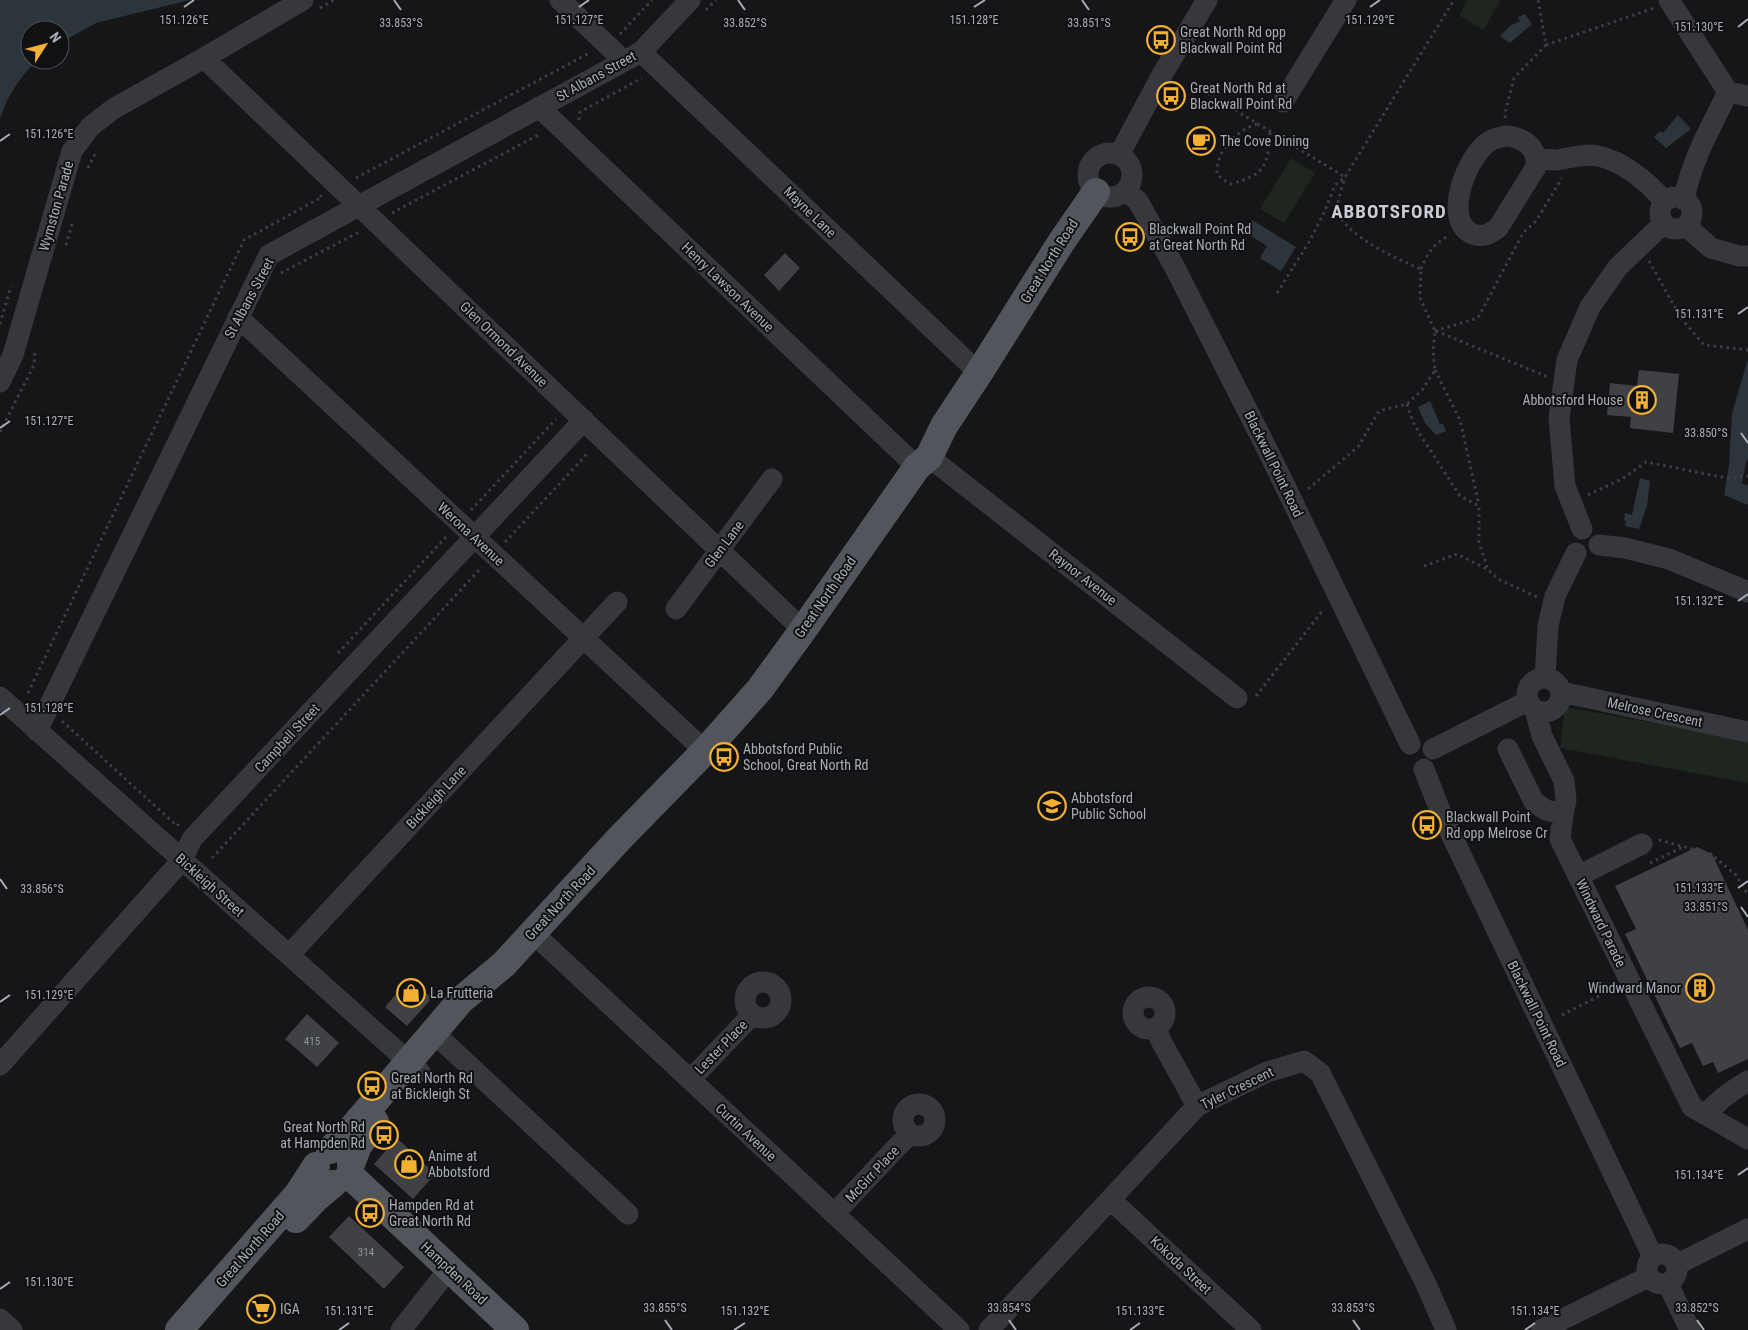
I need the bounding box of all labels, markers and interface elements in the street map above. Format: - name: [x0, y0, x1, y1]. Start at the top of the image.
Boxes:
- text: 151.126°E: [159, 13, 209, 27]
- text: 151.127°E: [554, 13, 604, 27]
- text: 151.128°E: [949, 13, 999, 27]
- text: 151.129°E: [1345, 13, 1395, 27]
- text: 33.853°S: [379, 16, 423, 30]
- text: 33.852°S: [723, 16, 767, 30]
- text: 33.851°S: [1067, 16, 1111, 30]
- north arrow: [20, 20, 70, 70]
- text: 151.130°E: [1674, 20, 1724, 34]
- place label: Great North Rd opp Blackwall Point Rd: [1180, 24, 1286, 56]
- bus stop icon: Great North Rd opp Blackwall Point Rd: [1146, 25, 1176, 55]
- text: N: [47, 29, 65, 46]
- street label: St Albans Street: [553, 48, 639, 104]
- place label: Great North Rd at Blackwall Point Rd: [1190, 80, 1292, 112]
- bus stop icon: Great North Rd at Blackwall Point Rd: [1156, 81, 1186, 111]
- cafe icon: The Cove Dining: [1186, 126, 1216, 156]
- text: 151.126°E: [24, 127, 74, 141]
- place label: The Cove Dining: [1220, 133, 1309, 149]
- street label: Wymston Parade: [35, 159, 77, 253]
- street label: Mayne Lane: [781, 183, 840, 241]
- district label: ABBOTSFORD: [1331, 200, 1447, 223]
- street label: Great North Road: [1017, 216, 1081, 306]
- place label: Blackwall Point Rd at Great North Rd: [1149, 221, 1251, 253]
- bus stop icon: Blackwall Point Rd at Great North Rd: [1115, 222, 1145, 252]
- street label: Henry Lawson Avenue: [679, 239, 778, 335]
- street label: St Albans Street: [221, 255, 277, 341]
- street label: Glen Ormond Avenue: [457, 298, 551, 390]
- text: 151.131°E: [1674, 307, 1724, 321]
- building icon: Abbotsford House: [1627, 385, 1657, 415]
- place label: Abbotsford House: [1522, 392, 1623, 408]
- street label: Blackwall Point Road: [1241, 408, 1307, 520]
- text: 151.127°E: [24, 414, 74, 428]
- text: 33.850°S: [1684, 426, 1728, 440]
- street label: Werona Avenue: [434, 499, 508, 569]
- street label: Glen Lane: [701, 517, 747, 571]
- street label: Raynor Avenue: [1046, 546, 1120, 609]
- street label: Great North Road: [791, 553, 859, 641]
- text: 151.132°E: [1674, 594, 1724, 608]
- street label: Melrose Crescent: [1606, 694, 1704, 730]
- street label: Campbell Street: [251, 700, 323, 776]
- text: 151.128°E: [24, 701, 74, 715]
- place label: Abbotsford Public School, Great North Rd: [743, 741, 869, 773]
- bus stop icon: Abbotsford Public School, Great North Rd: [709, 742, 739, 772]
- street label: Bickleigh Lane: [403, 762, 469, 832]
- place label: Abbotsford Public School: [1071, 790, 1146, 822]
- school or university icon: Abbotsford Public School: [1037, 791, 1067, 821]
- place label: Blackwall Point Rd opp Melrose Cr: [1446, 809, 1548, 841]
- bus stop icon: Blackwall Point Rd opp Melrose Cr: [1412, 810, 1442, 840]
- street label: Bickleigh Street: [173, 850, 247, 920]
- street label: Great North Road: [522, 863, 598, 943]
- street label: Windward Parade: [1573, 876, 1629, 970]
- text: 151.133°E: [1674, 881, 1724, 895]
- text: 33.856°S: [20, 882, 64, 896]
- text: 33.851°S: [1684, 900, 1728, 914]
- street label: Blackwall Point Road: [1504, 958, 1570, 1070]
- building icon: Windward Manor: [1685, 973, 1715, 1003]
- shop icon: La Frutteria: [396, 978, 426, 1008]
- place label: Windward Manor: [1588, 980, 1681, 996]
- place label: La Frutteria: [430, 985, 493, 1001]
- text: 151.129°E: [24, 988, 74, 1002]
- street label: Lester Place: [691, 1016, 751, 1077]
- house number: 415: [304, 1035, 320, 1048]
- street label: Tyler Crescent: [1198, 1064, 1276, 1112]
- place label: Great North Rd at Bickleigh St: [391, 1070, 473, 1102]
- bus stop icon: Great North Rd at Bickleigh St: [357, 1071, 387, 1101]
- street label: Curtin Avenue: [712, 1100, 780, 1164]
- place label: Great North Rd at Hampden Rd: [280, 1119, 365, 1151]
- bus stop icon: Great North Rd at Hampden Rd: [369, 1120, 399, 1150]
- street label: McGirr Place: [842, 1142, 902, 1205]
- place label: Anime at Abbotsford: [428, 1148, 490, 1180]
- shop icon: Anime at Abbotsford: [394, 1149, 424, 1179]
- text: 151.134°E: [1674, 1168, 1724, 1182]
- place label: Hampden Rd at Great North Rd: [389, 1197, 474, 1229]
- bus stop icon: Hampden Rd at Great North Rd: [355, 1198, 385, 1228]
- street label: Great North Road: [213, 1208, 287, 1290]
- street label: Kokoda Street: [1147, 1233, 1215, 1297]
- street label: Hampden Road: [418, 1238, 490, 1308]
- house number: 314: [358, 1246, 375, 1259]
- text: 151.130°E: [24, 1275, 74, 1289]
- supermarket icon: IGA: [246, 1294, 276, 1324]
- place label: IGA: [280, 1301, 300, 1317]
- text: 33.855°S: [643, 1301, 687, 1315]
- text: 33.854°S: [987, 1301, 1031, 1315]
- text: 33.853°S: [1331, 1301, 1375, 1315]
- text: 33.852°S: [1675, 1301, 1719, 1315]
- text: 151.131°E: [324, 1304, 374, 1318]
- text: 151.132°E: [720, 1304, 770, 1318]
- text: 151.133°E: [1115, 1304, 1165, 1318]
- text: 151.134°E: [1510, 1304, 1560, 1318]

